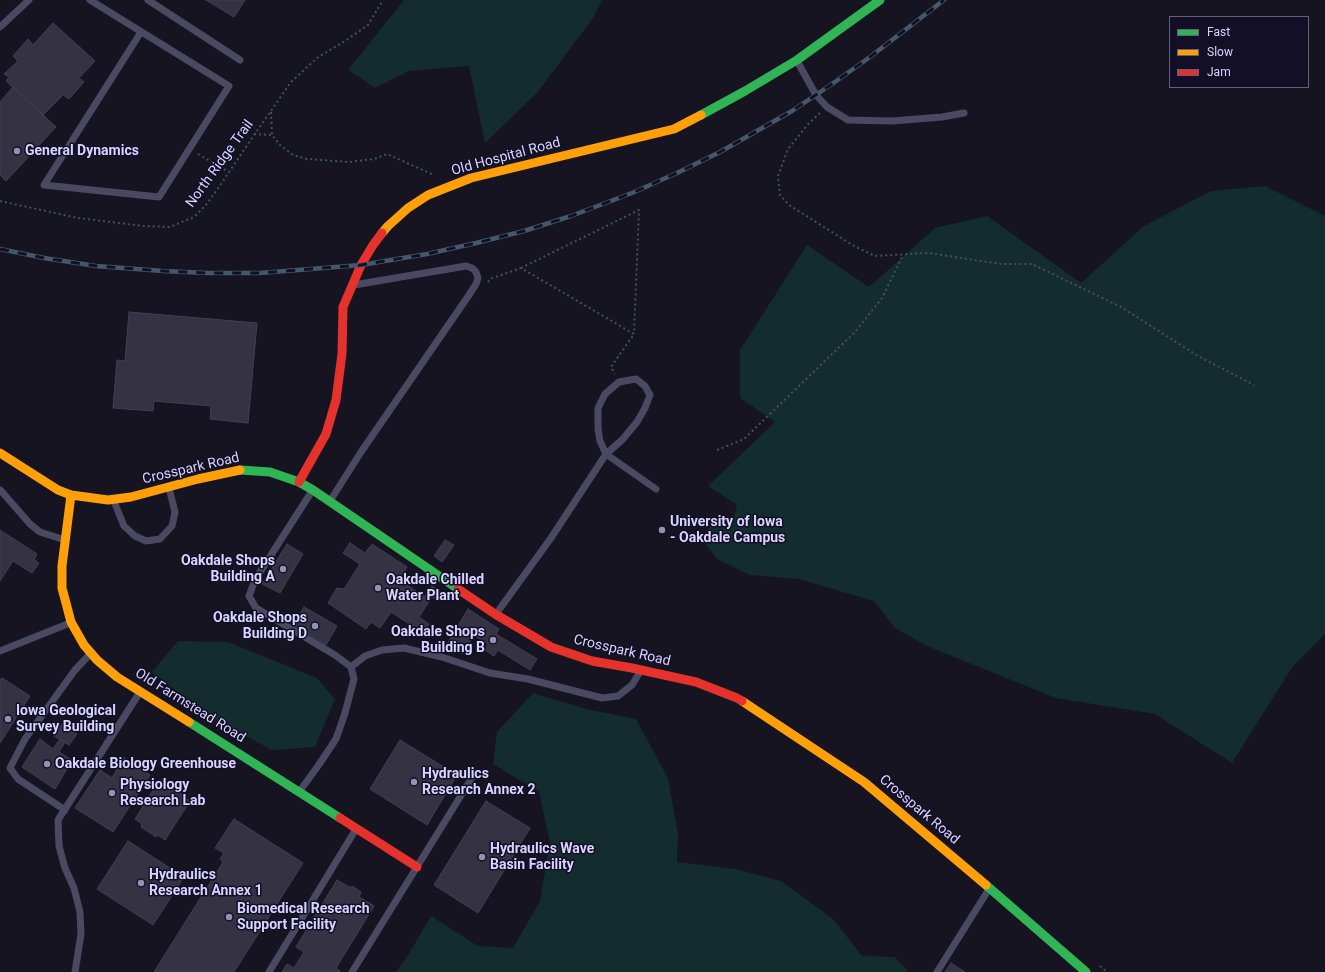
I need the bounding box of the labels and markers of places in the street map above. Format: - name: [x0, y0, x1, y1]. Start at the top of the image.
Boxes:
- place label: General Dynamics: [25, 143, 139, 159]
- marker: General Dynamics: [12, 146, 22, 156]
- place label: University of Iowa - Oakdale Campus: [670, 514, 785, 546]
- marker: University of Iowa - Oakdale Campus: [657, 525, 667, 535]
- place label: Oakdale Shops Building A: [181, 553, 275, 586]
- marker: Oakdale Shops Building A: [278, 564, 288, 574]
- place label: Oakdale Chilled Water Plant: [386, 572, 484, 604]
- marker: Oakdale Chilled Water Plant: [373, 583, 383, 593]
- place label: Oakdale Shops Building D: [213, 610, 307, 642]
- marker: Oakdale Shops Building D: [310, 621, 320, 631]
- place label: Oakdale Shops Building B: [391, 624, 485, 656]
- marker: Oakdale Shops Building B: [488, 635, 498, 645]
- place label: Iowa Geological Survey Building: [16, 703, 116, 736]
- marker: Iowa Geological Survey Building: [3, 714, 13, 724]
- place label: Oakdale Biology Greenhouse: [55, 756, 236, 772]
- marker: Oakdale Biology Greenhouse: [42, 759, 52, 769]
- place label: Hydraulics Research Annex 2: [422, 766, 535, 798]
- place label: Physiology Research Lab: [120, 777, 205, 810]
- marker: Hydraulics Research Annex 2: [409, 777, 419, 787]
- marker: Physiology Research Lab: [107, 788, 117, 798]
- place label: Hydraulics Wave Basin Facility: [490, 841, 594, 874]
- marker: Hydraulics Wave Basin Facility: [477, 852, 487, 862]
- place label: Hydraulics Research Annex 1: [149, 867, 262, 900]
- marker: Hydraulics Research Annex 1: [136, 878, 146, 888]
- place label: Biomedical Research Support Facility: [237, 901, 370, 934]
- marker: Biomedical Research Support Facility: [224, 912, 234, 922]

